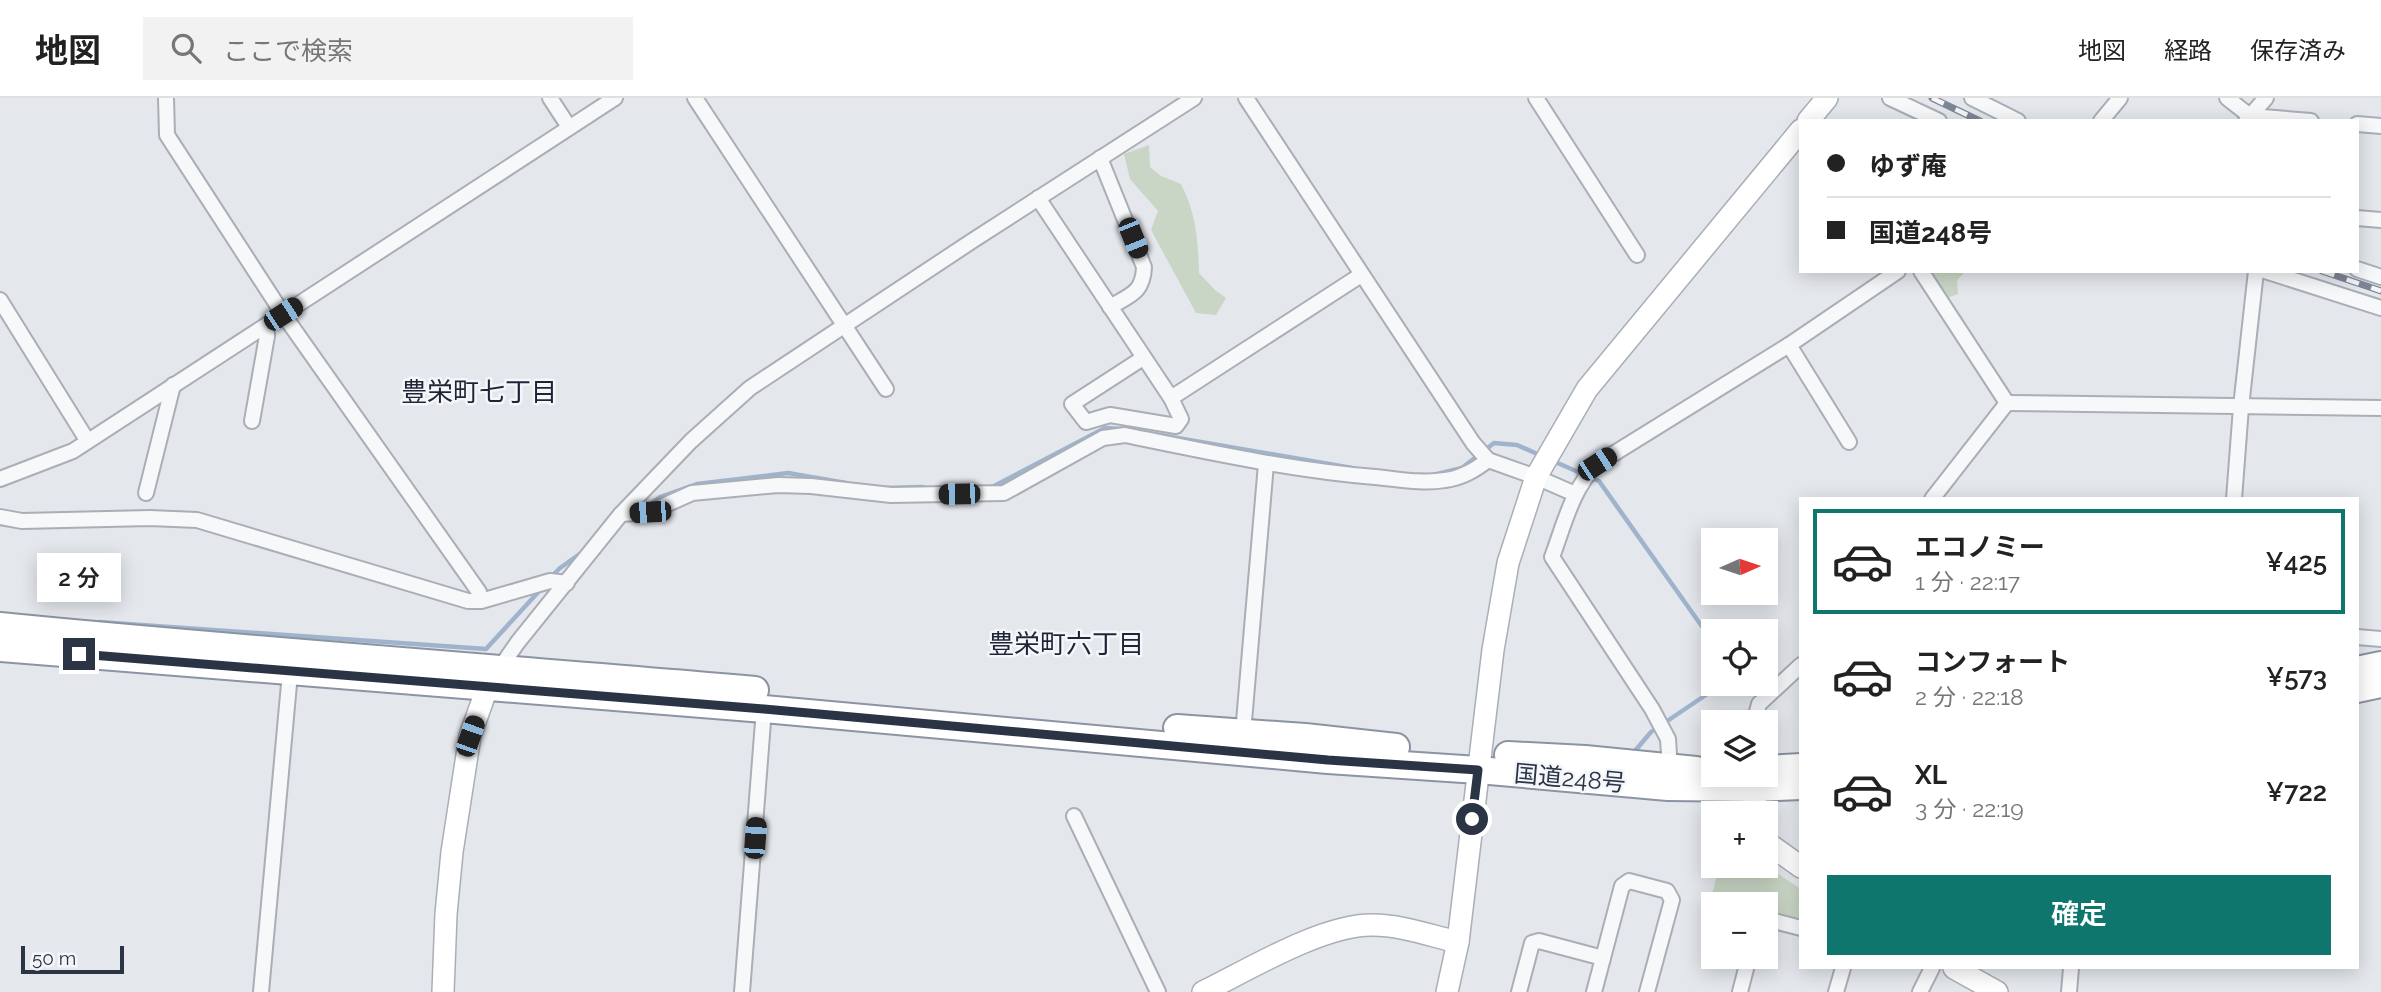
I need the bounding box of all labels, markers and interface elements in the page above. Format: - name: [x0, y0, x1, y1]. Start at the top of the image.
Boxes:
- search box: [143, 17, 633, 80]
- icon: search: [167, 29, 205, 67]
- text: 地図: [35, 31, 101, 70]
- text: ここで検索: [223, 36, 353, 66]
- text: 地図: [2078, 36, 2126, 65]
- text: 経路: [2164, 36, 2212, 65]
- text: 保存済み: [2250, 36, 2346, 65]
- text: ゆず庵: [1869, 151, 1947, 181]
- car: [1116, 215, 1151, 261]
- text: 国道248号: [1869, 218, 1992, 248]
- car: [260, 294, 307, 334]
- district label: 豊栄町七丁目: [401, 377, 557, 407]
- car: [1574, 444, 1621, 484]
- car: [938, 483, 981, 505]
- car: [629, 500, 672, 524]
- north arrow: [1701, 528, 1778, 606]
- map controls: [1701, 528, 1778, 969]
- icon: car: [1831, 530, 1894, 593]
- text: エコノミー: [1915, 532, 2045, 562]
- text: ¥425: [2266, 547, 2327, 577]
- callout: 2 分: [37, 552, 121, 602]
- text: 2 分: [58, 564, 100, 591]
- text: 1 分 · 22:17: [1915, 568, 2020, 595]
- button: locate: [1701, 619, 1778, 696]
- district label: 豊栄町六丁目: [988, 629, 1144, 659]
- route end: [63, 638, 95, 670]
- icon: car: [1831, 645, 1894, 708]
- text: コンフォート: [1915, 647, 2070, 677]
- text: ¥573: [2266, 662, 2327, 692]
- text: 2 分 · 22:18: [1915, 683, 2024, 710]
- button: layers: [1701, 710, 1778, 787]
- car: [454, 713, 487, 759]
- street label: 国道248号: [1513, 759, 1627, 797]
- icon: car: [1831, 760, 1894, 823]
- text: XL: [1915, 760, 1947, 790]
- text: ¥722: [2266, 777, 2327, 807]
- text: 3 分 · 22:19: [1915, 795, 2024, 822]
- button: +: [1701, 801, 1778, 878]
- route start: [1456, 803, 1488, 835]
- car: [744, 816, 767, 860]
- button: 確定: [1827, 875, 2331, 955]
- button: −: [1701, 892, 1778, 969]
- scale bar: [21, 943, 124, 975]
- text: 50 m: [32, 947, 76, 969]

